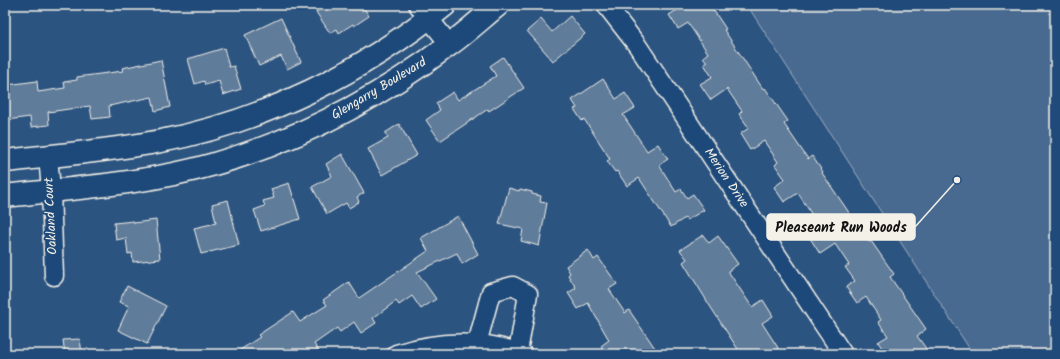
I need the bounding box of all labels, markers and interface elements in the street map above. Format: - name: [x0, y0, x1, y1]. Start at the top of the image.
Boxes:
- street label: Glengarry Boulevard: [327, 52, 431, 126]
- street label: Merion Drive: [698, 144, 754, 212]
- street label: Oakland Court: [38, 176, 64, 255]
- callout: Pleaseant Run Woods: [767, 214, 915, 240]
- text: Pleaseant Run Woods: [775, 217, 907, 239]

